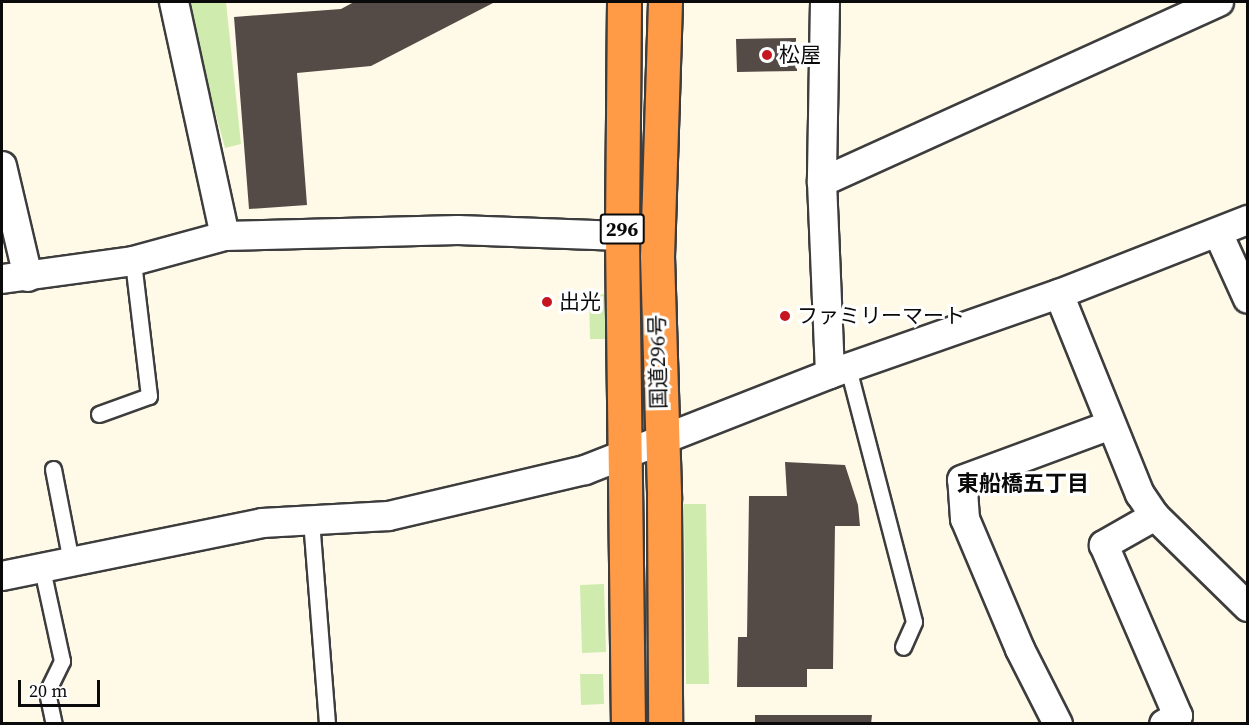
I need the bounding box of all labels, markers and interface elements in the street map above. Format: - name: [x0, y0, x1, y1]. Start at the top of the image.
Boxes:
- place label: 松屋: [779, 42, 821, 68]
- marker: 松屋: [760, 48, 774, 62]
- road number: 296: [600, 212, 644, 246]
- place label: 出光: [559, 289, 601, 315]
- marker: 出光: [540, 295, 554, 309]
- place label: ファミリーマート: [797, 303, 965, 329]
- marker: ファミリーマート: [778, 309, 792, 323]
- street label: 国道296号: [645, 315, 671, 409]
- district label: 東船橋五丁目: [957, 471, 1089, 497]
- scale bar: [21, 668, 104, 706]
- text: 20 m: [29, 678, 67, 703]

